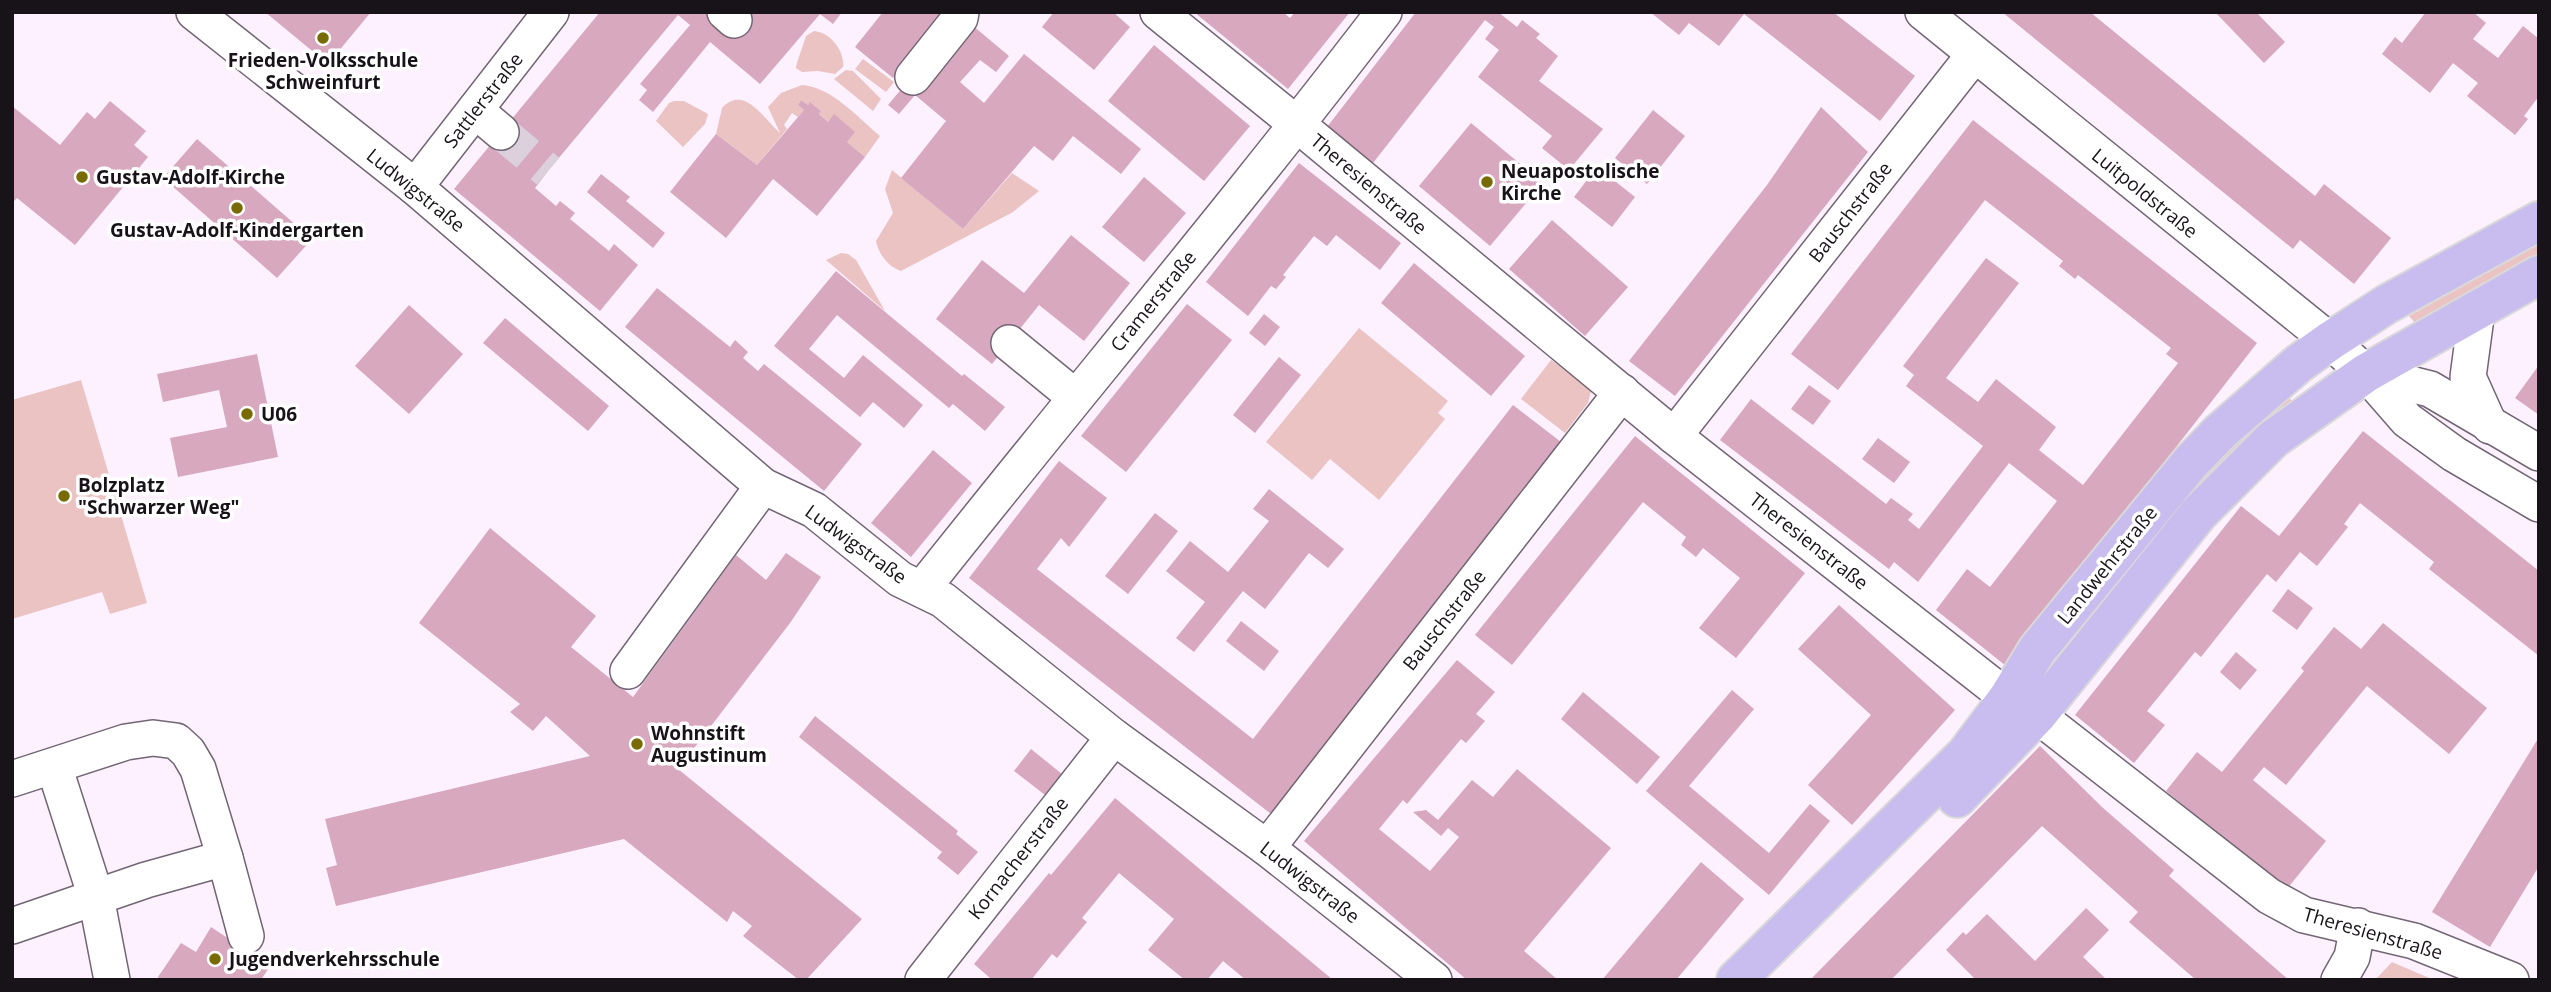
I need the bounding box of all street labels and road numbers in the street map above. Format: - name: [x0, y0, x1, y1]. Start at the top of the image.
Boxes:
- street label: Sattlerstraße: [438, 47, 528, 153]
- street label: Theresienstraße: [1305, 128, 1433, 240]
- street label: Ludwigstraße: [361, 142, 471, 238]
- street label: Luitpoldstraße: [2087, 142, 2203, 244]
- street label: Bauschstraße: [1803, 156, 1897, 268]
- street label: Cramerstraße: [1104, 245, 1202, 357]
- street label: Theresienstraße: [1744, 486, 1874, 596]
- street label: Ludwigstraße: [800, 498, 912, 590]
- street label: Landwehrstraße: [2051, 500, 2163, 630]
- street label: Bauschstraße: [1397, 564, 1491, 676]
- street label: Kornacherstraße: [962, 791, 1074, 925]
- street label: Ludwigstraße: [1255, 835, 1365, 929]
- street label: Theresienstraße: [2300, 901, 2446, 965]

